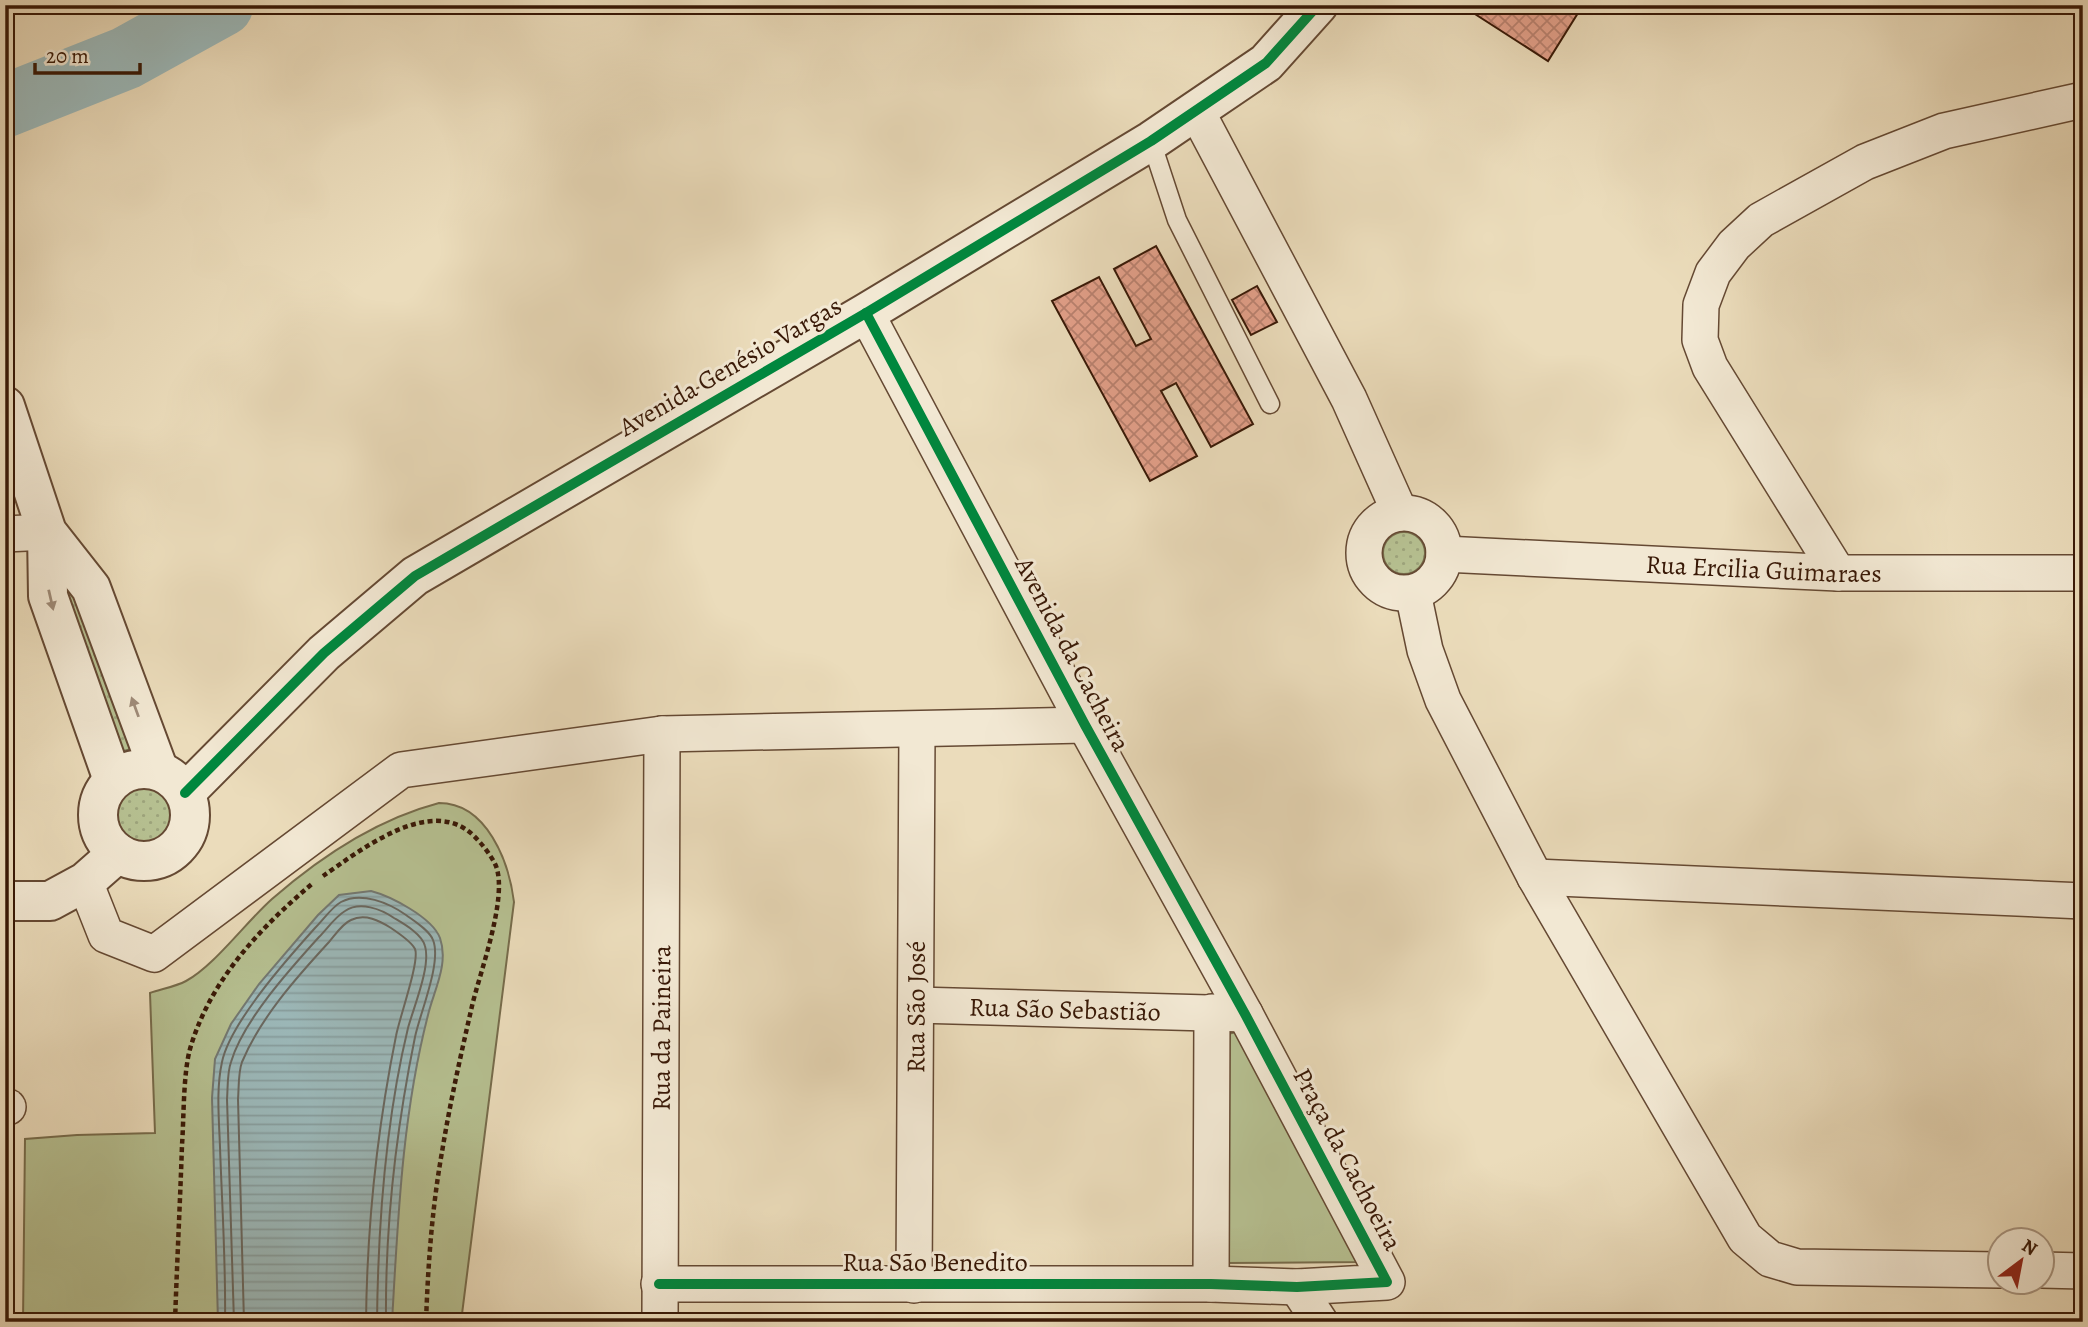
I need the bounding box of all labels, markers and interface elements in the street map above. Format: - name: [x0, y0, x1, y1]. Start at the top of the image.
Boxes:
- scale bar: [35, 32, 140, 76]
- text: 20 m: [46, 42, 89, 70]
- street label: Avenida Genésio Vargas: [612, 288, 848, 445]
- street label: Rua Ercilia Guimaraes: [1645, 547, 1882, 591]
- street label: Avenida da Cacheira: [1006, 550, 1139, 758]
- one-way arrow: [45, 589, 56, 611]
- one-way arrow: [130, 697, 141, 718]
- street label: Rua São José: [898, 941, 934, 1073]
- street label: Rua da Paineira: [644, 945, 679, 1111]
- street label: Rua São Sebastião: [969, 989, 1161, 1030]
- street label: Praça da Cachoeira: [1285, 1062, 1410, 1257]
- north arrow: [1986, 1226, 2056, 1296]
- text: N: [2017, 1233, 2042, 1262]
- street label: Rua São Benedito: [842, 1245, 1028, 1280]

